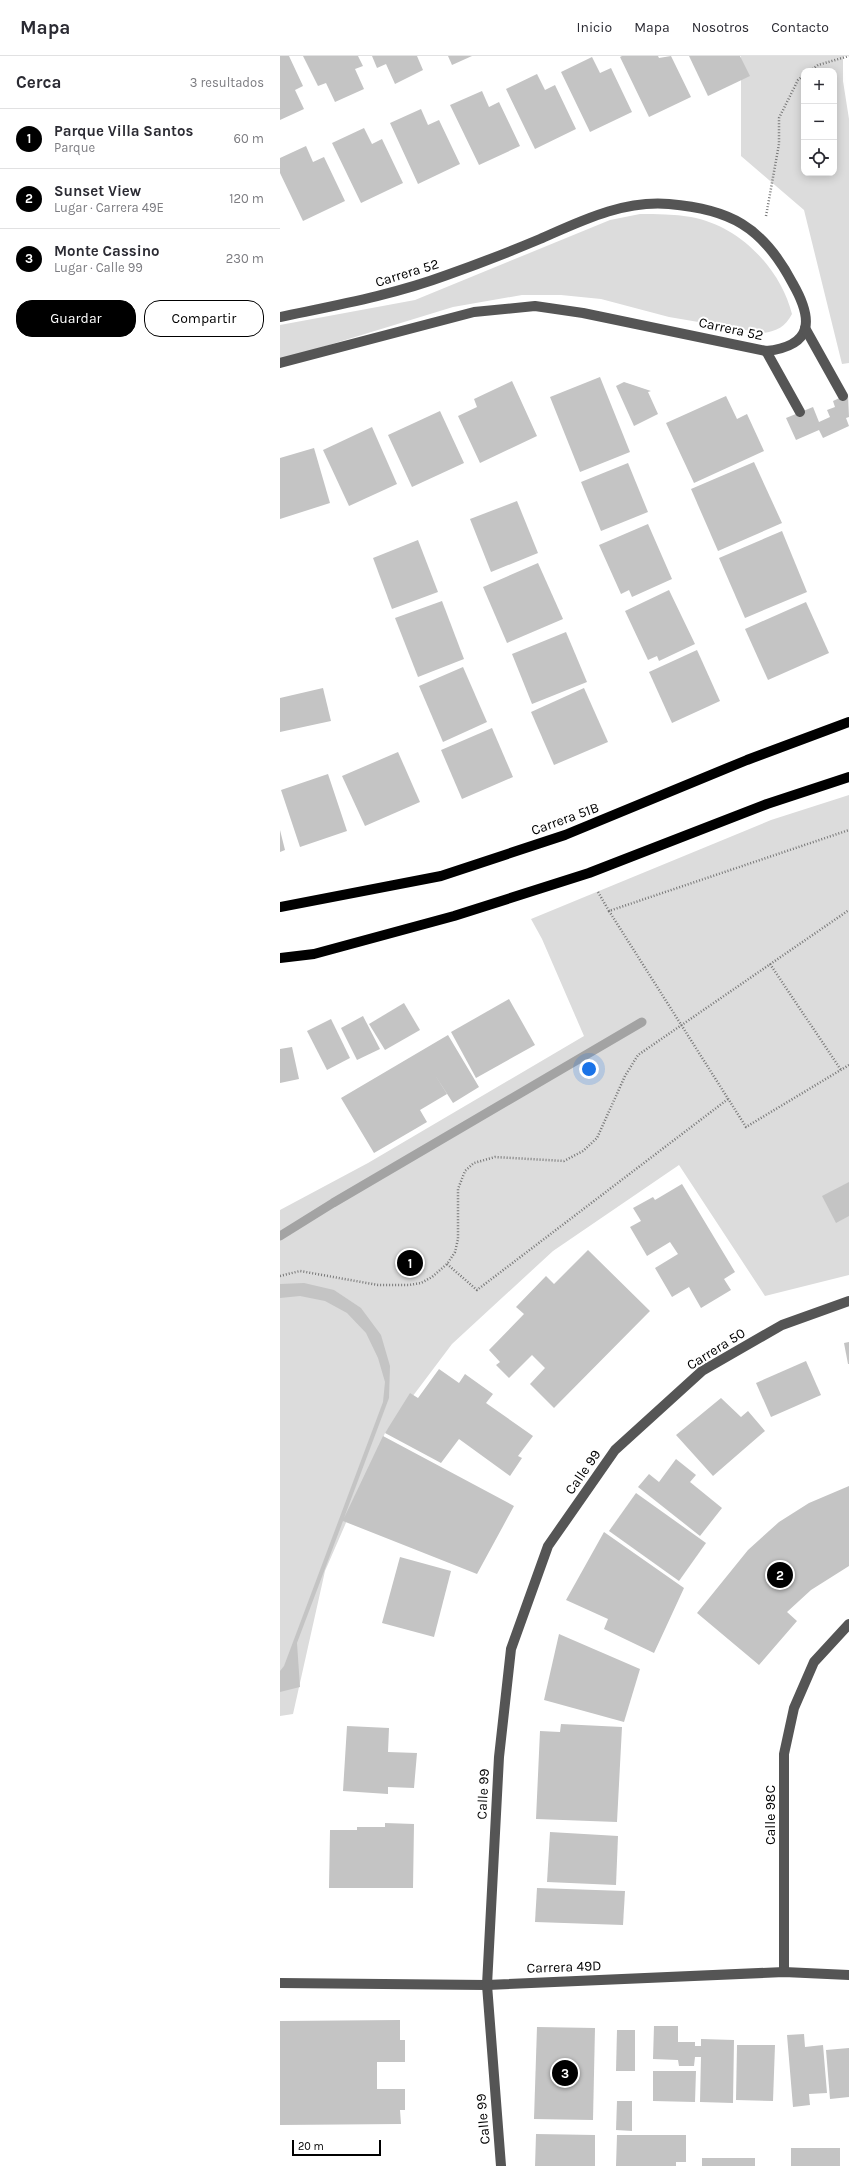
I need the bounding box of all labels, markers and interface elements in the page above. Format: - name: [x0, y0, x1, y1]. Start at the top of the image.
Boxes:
- text: Mapa: [20, 17, 70, 39]
- text: Inicio: [577, 19, 612, 36]
- text: Mapa: [634, 19, 670, 36]
- text: Nosotros: [692, 19, 749, 36]
- text: Contacto: [771, 19, 829, 36]
- map controls: [801, 68, 837, 176]
- button: +: [801, 68, 837, 104]
- text: Cerca: [16, 72, 61, 92]
- text: 3 resultados: [190, 75, 264, 90]
- button: −: [801, 104, 837, 140]
- text: Parque Villa Santos: [54, 122, 193, 140]
- text: 1: [27, 131, 31, 146]
- text: 60 m: [234, 131, 264, 146]
- text: Parque: [54, 140, 95, 155]
- button: locate: [801, 140, 837, 176]
- text: Sunset View: [54, 182, 141, 200]
- text: 2: [25, 191, 33, 206]
- text: 120 m: [229, 191, 264, 206]
- text: Lugar · Carrera 49E: [54, 200, 164, 215]
- text: Monte Cassino: [54, 242, 159, 260]
- text: 3: [25, 251, 33, 266]
- text: 230 m: [226, 251, 264, 266]
- street label: Carrera 52: [373, 255, 441, 291]
- text: Lugar · Calle 99: [54, 260, 143, 275]
- button: Guardar: [16, 300, 136, 337]
- button: Compartir: [144, 300, 264, 337]
- street label: Carrera 52: [697, 314, 765, 344]
- street label: Carrera 51B: [529, 799, 601, 839]
- your location: [579, 1059, 599, 1079]
- pin: 1: [397, 1248, 423, 1278]
- street label: Carrera 50: [684, 1324, 748, 1374]
- street label: Calle 99: [561, 1446, 605, 1498]
- pin: 2: [767, 1560, 793, 1590]
- street label: Calle 99: [473, 1768, 493, 1820]
- street label: Calle 98C: [762, 1785, 779, 1845]
- street label: Carrera 49D: [526, 1957, 602, 1977]
- pin: 3: [552, 2058, 578, 2088]
- street label: Calle 99: [472, 2093, 494, 2145]
- scale bar: [292, 2138, 381, 2157]
- text: 20 m: [298, 2140, 324, 2153]

